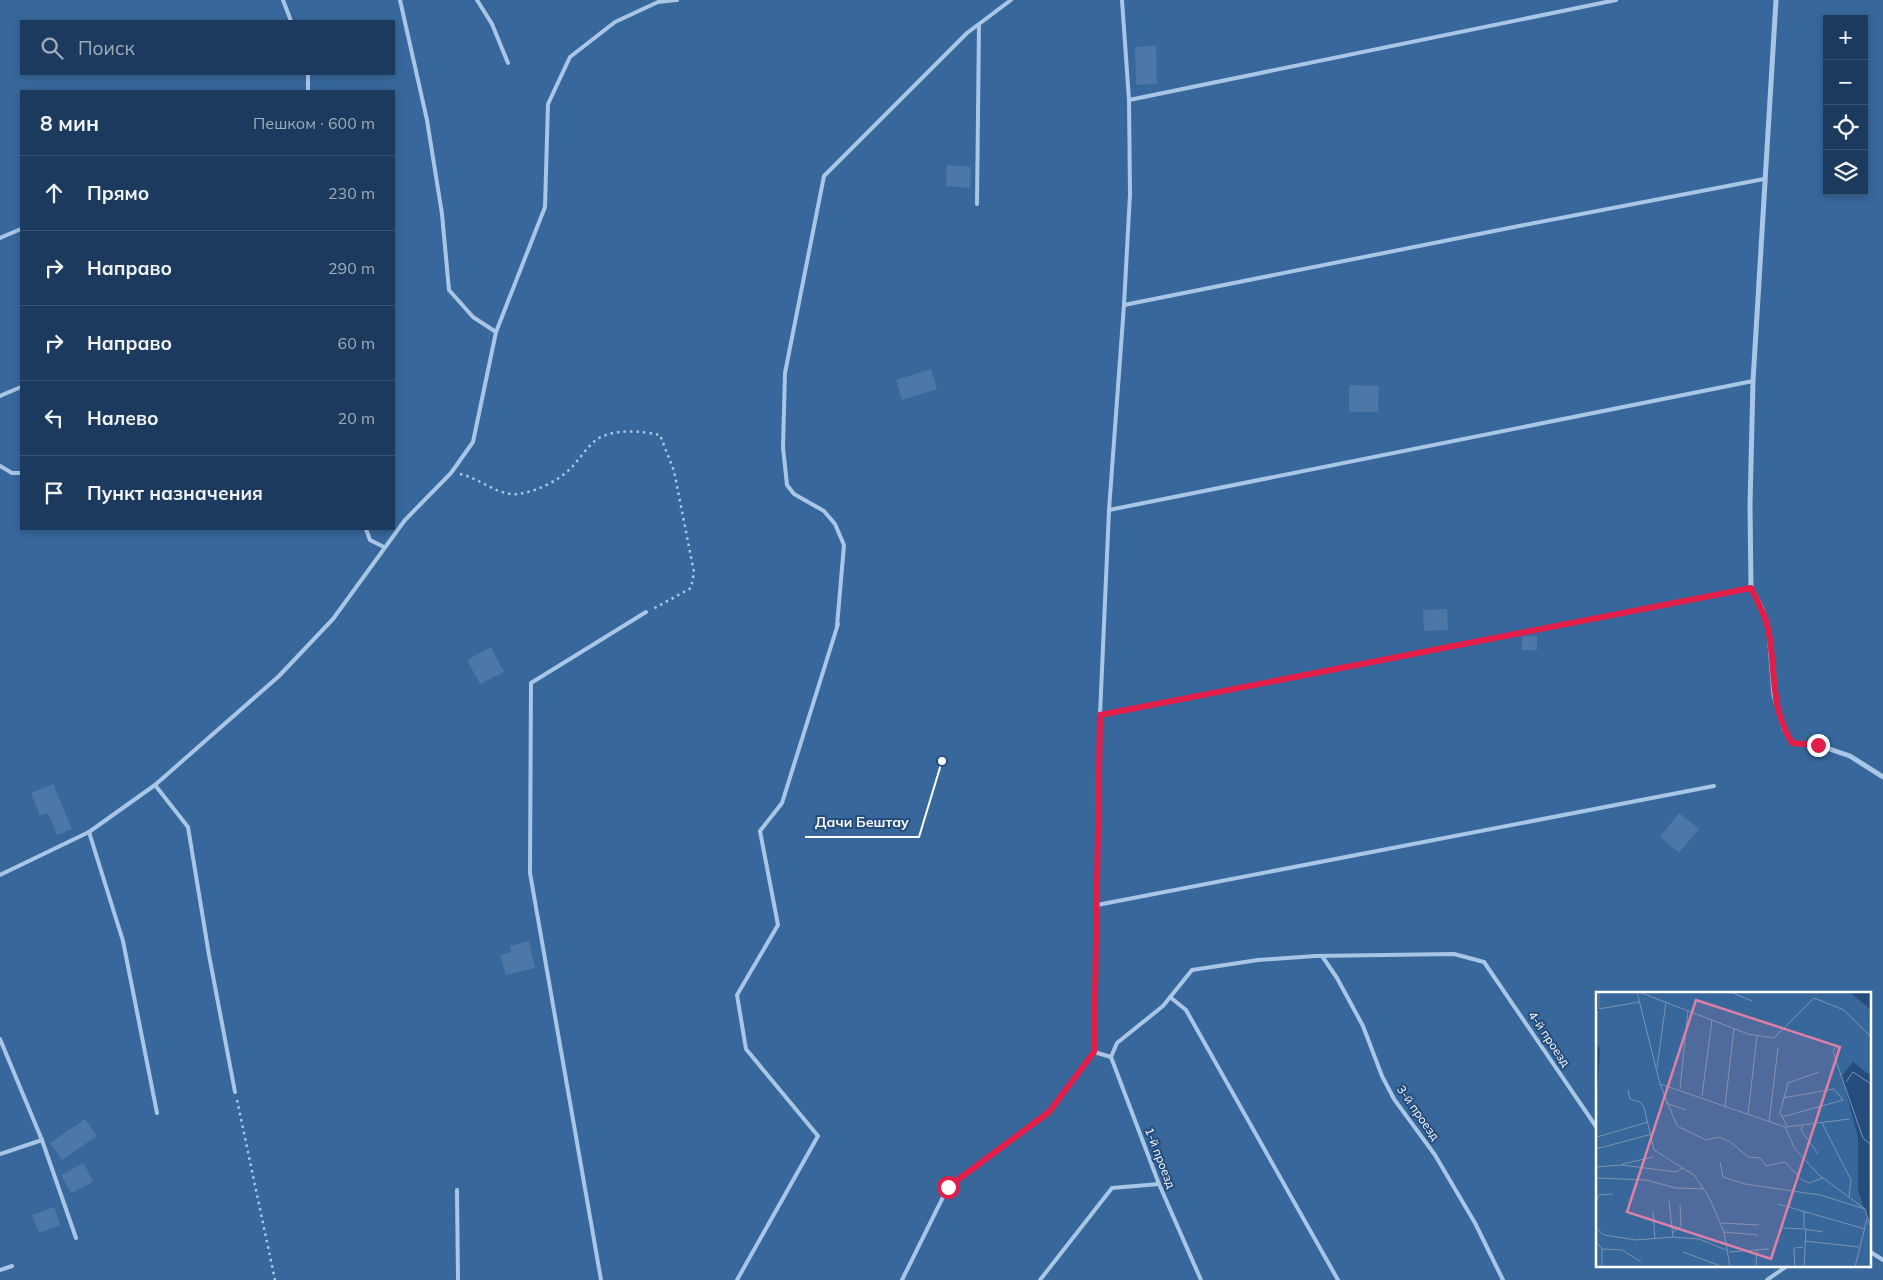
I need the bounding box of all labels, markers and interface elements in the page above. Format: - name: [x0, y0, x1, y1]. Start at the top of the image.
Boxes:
- map controls: [1823, 15, 1868, 195]
- button: +: [1823, 15, 1868, 60]
- search box: [20, 20, 395, 75]
- icon: search: [38, 34, 66, 62]
- text: Поиск: [78, 36, 135, 60]
- button: −: [1823, 60, 1868, 105]
- button: locate: [1823, 105, 1868, 150]
- text: 8 мин: [40, 110, 99, 136]
- text: Пешком · 600 m: [253, 113, 375, 133]
- button: layers: [1823, 150, 1868, 195]
- icon: ahead: [40, 179, 68, 207]
- text: Прямо: [87, 181, 149, 205]
- text: 230 m: [328, 183, 375, 203]
- icon: right: [40, 254, 68, 282]
- text: Направо: [87, 256, 172, 280]
- text: 290 m: [328, 258, 375, 278]
- icon: right: [40, 329, 68, 357]
- text: Направо: [87, 331, 172, 355]
- text: 60 m: [338, 333, 375, 353]
- icon: left: [40, 404, 68, 432]
- text: Налево: [87, 406, 159, 430]
- text: 20 m: [338, 408, 375, 428]
- icon: arrive: [40, 479, 68, 507]
- text: Пункт назначения: [87, 481, 263, 505]
- route end: [1807, 734, 1830, 757]
- callout: Дачи Бештау: [805, 808, 919, 837]
- text: Дачи Бештау: [815, 813, 909, 831]
- inset map: [1596, 992, 1870, 1268]
- street label: 4-й проезд: [1525, 1008, 1574, 1070]
- street label: 3-й проезд: [1394, 1082, 1443, 1143]
- street label: 1-й проезд: [1142, 1125, 1179, 1190]
- route start: [937, 1176, 960, 1199]

